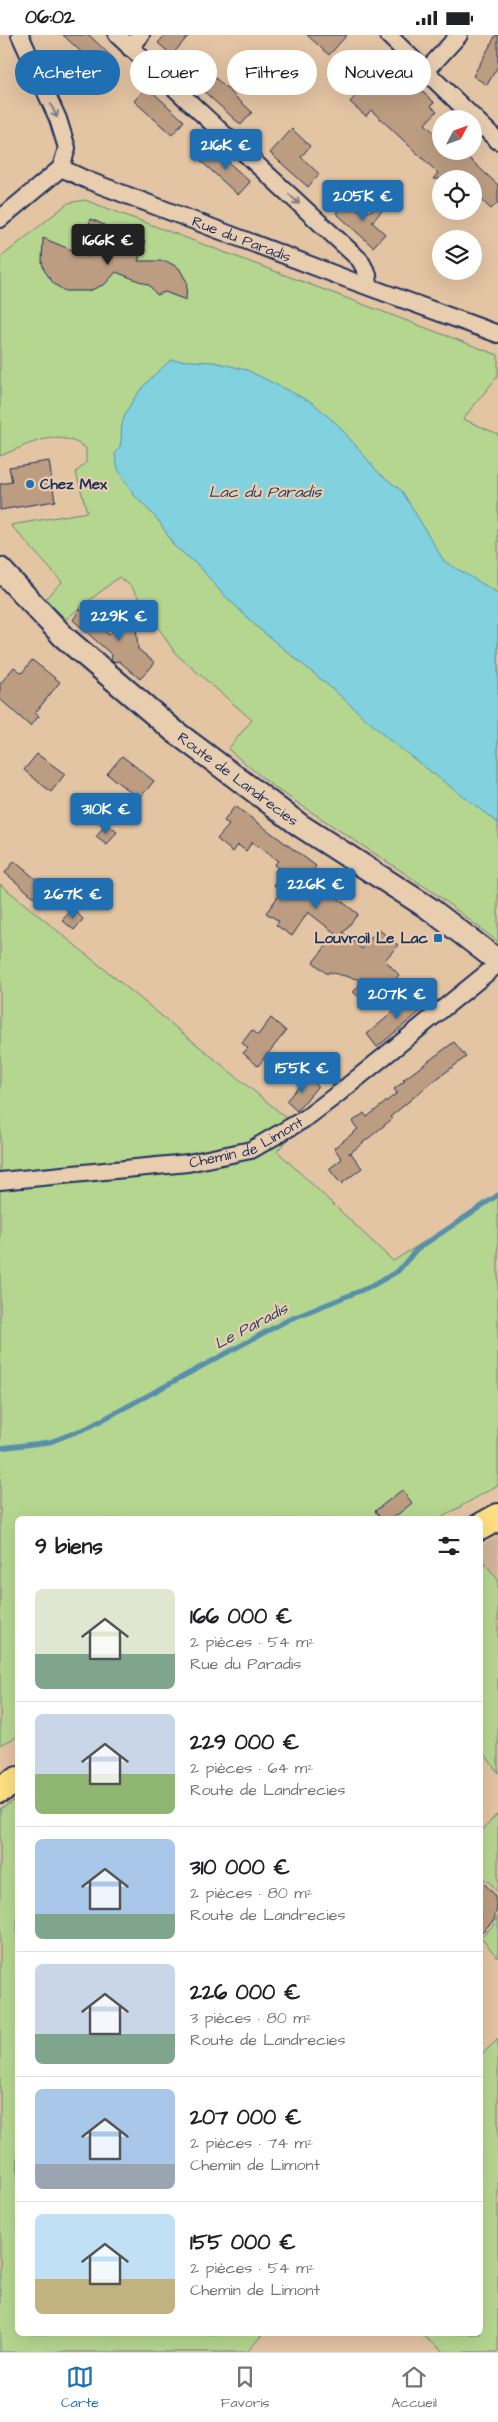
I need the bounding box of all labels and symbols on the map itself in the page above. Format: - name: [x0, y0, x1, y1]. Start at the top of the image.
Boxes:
- one-way arrow: [49, 104, 59, 119]
- north arrow: [432, 110, 482, 160]
- pin: 216K €: [185, 129, 267, 171]
- pin: 205K €: [322, 179, 404, 222]
- one-way arrow: [288, 193, 301, 205]
- street label: Rue du Paradis: [189, 210, 295, 267]
- pin: 166K €: [67, 223, 149, 266]
- place label: Chez Mex: [40, 474, 108, 495]
- marker: Chez Mex: [24, 478, 36, 490]
- water label: Lac du Paradis: [209, 481, 322, 503]
- pin: 229K €: [78, 599, 160, 642]
- street label: Route de Landrecies: [173, 727, 303, 831]
- pin: 310K €: [65, 793, 147, 835]
- pin: 226K €: [275, 867, 357, 910]
- pin: 267K €: [32, 877, 114, 920]
- place label: Louvroil Le Lac: [314, 928, 428, 949]
- marker: Louvroil Le Lac: [432, 932, 444, 944]
- pin: 207K €: [356, 977, 438, 1020]
- pin: 155K €: [261, 1051, 343, 1094]
- street label: Chemin de Limont: [187, 1111, 307, 1173]
- water label: Le Paradis: [210, 1297, 292, 1355]

